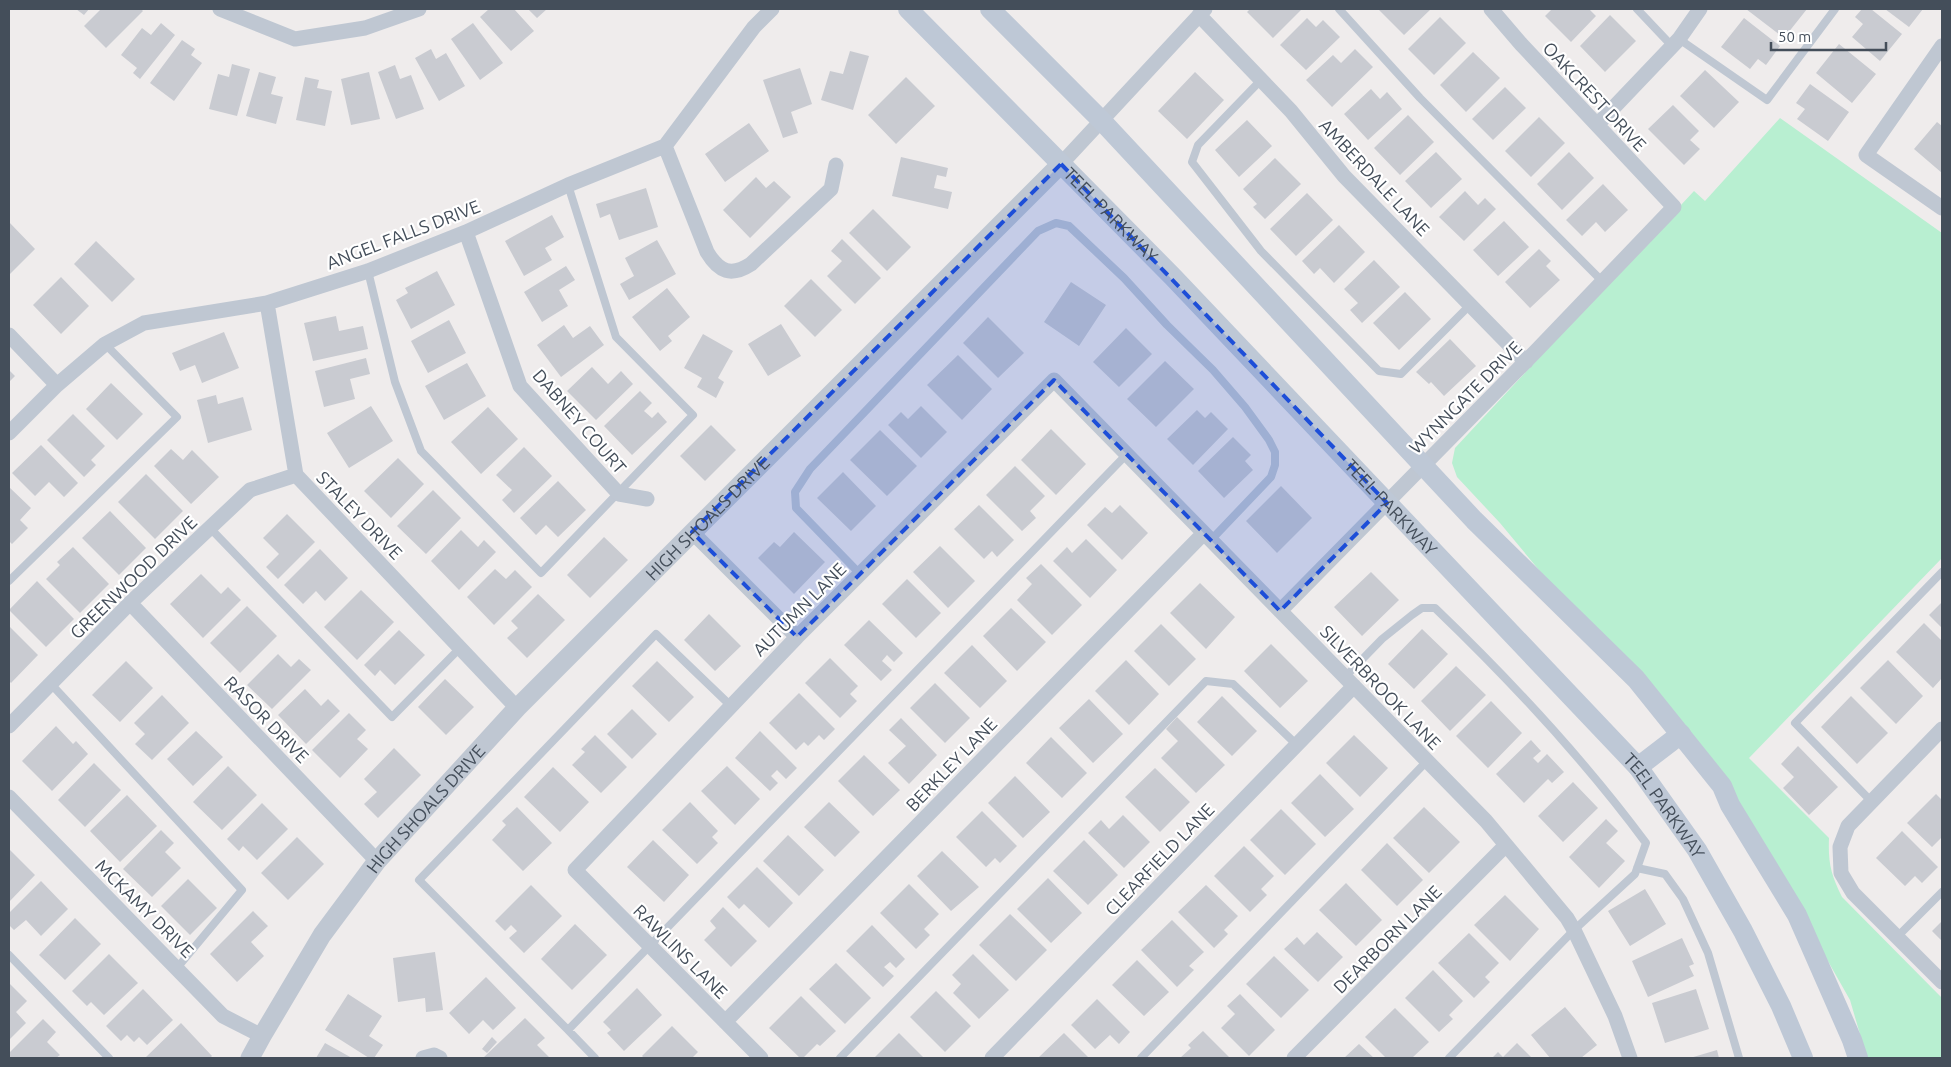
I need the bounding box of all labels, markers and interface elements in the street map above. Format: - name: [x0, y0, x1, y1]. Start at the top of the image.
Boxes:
- scale bar: [1771, 20, 1886, 52]
- text: 50 m: [1778, 28, 1811, 45]
- street label: OAKCREST DRIVE: [1539, 37, 1651, 155]
- street label: AMBERDALE LANE: [1316, 115, 1434, 239]
- street label: TEEL PARKWAY: [1060, 163, 1163, 266]
- street label: ANGEL FALLS DRIVE: [324, 196, 482, 272]
- street label: WYNNGATE DRIVE: [1405, 337, 1525, 457]
- street label: DABNEY COURT: [529, 365, 631, 477]
- street label: HIGH SHOALS DRIVE: [641, 452, 773, 584]
- street label: TEEL PARKWAY: [1341, 455, 1442, 560]
- street label: STALEY DRIVE: [313, 467, 407, 563]
- street label: GREENWOOD DRIVE: [66, 512, 200, 642]
- street label: AUTUMN LANE: [748, 558, 850, 660]
- street label: SILVERBROOK LANE: [1317, 621, 1445, 753]
- street label: RASOR DRIVE: [221, 672, 313, 766]
- street label: BERKLEY LANE: [901, 713, 1001, 815]
- street label: HIGH SHOALS DRIVE: [362, 740, 489, 877]
- street label: TEEL PARKWAY: [1620, 749, 1710, 862]
- street label: CLEARFIELD LANE: [1100, 799, 1218, 919]
- street label: MCKAMY DRIVE: [92, 855, 198, 961]
- street label: DEARBORN LANE: [1329, 881, 1445, 997]
- street label: RAWLINS LANE: [630, 900, 732, 1002]

